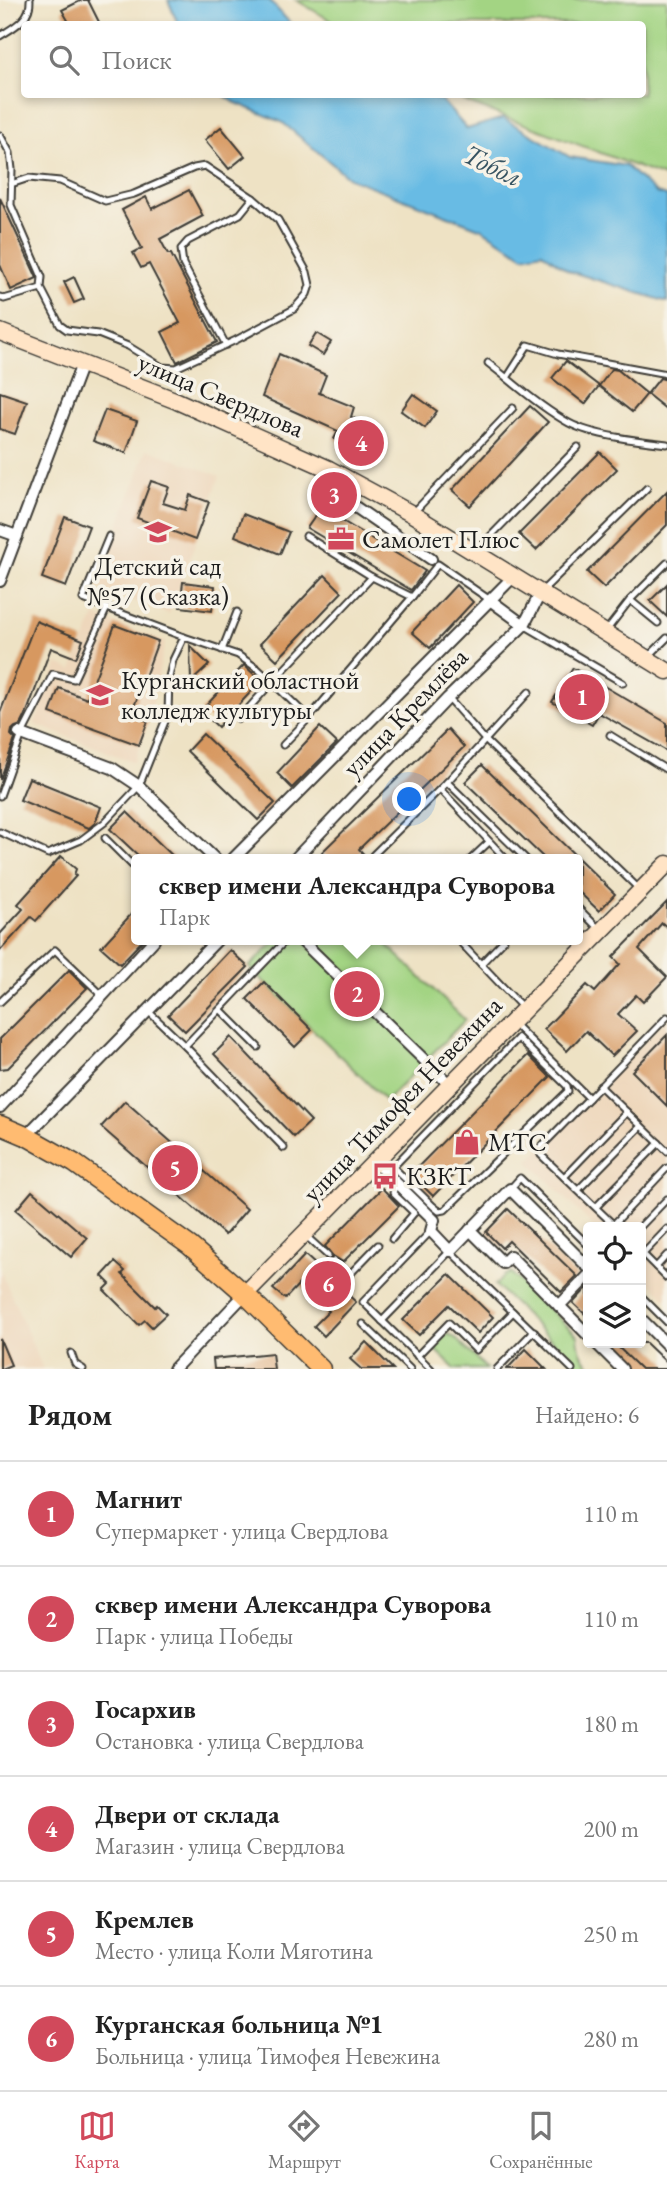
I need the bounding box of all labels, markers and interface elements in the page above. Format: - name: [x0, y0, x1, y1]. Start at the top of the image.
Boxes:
- search box: [21, 21, 646, 98]
- icon: search: [45, 41, 83, 79]
- text: Поиск: [101, 43, 172, 77]
- water label: Тобол: [458, 135, 528, 195]
- street label: улица Свердлова: [133, 345, 310, 445]
- pin: 4: [338, 417, 384, 469]
- pin: 3: [311, 469, 357, 521]
- school or university icon: Детский сад №57 (Сказка): [143, 517, 173, 547]
- place label: Самолет Плюс: [362, 522, 520, 556]
- office icon: Самолет Плюс: [326, 524, 356, 554]
- place label: Детский сад №57 (Сказка): [87, 549, 229, 613]
- street label: улица Кремлёва: [335, 640, 476, 784]
- place label: Курганский областной колледж культуры: [121, 663, 359, 727]
- pin: 1: [559, 671, 605, 723]
- school or university icon: Курганский областной колледж культуры: [85, 680, 115, 710]
- your location: [392, 782, 426, 816]
- popup: [131, 854, 583, 945]
- text: сквер имени Александра Суворова: [159, 868, 555, 902]
- text: Парк: [159, 902, 210, 932]
- pin: 2: [334, 968, 380, 1020]
- street label: улица Тимофея Невежина: [295, 988, 510, 1209]
- place label: МТС: [488, 1125, 547, 1159]
- shop icon: МТС: [452, 1127, 482, 1157]
- pin: 5: [152, 1142, 198, 1194]
- place label: КЗКТ: [406, 1159, 472, 1193]
- bus stop icon: КЗКТ: [370, 1161, 400, 1191]
- map controls: [583, 1222, 646, 1348]
- button: locate: [583, 1222, 646, 1285]
- pin: 6: [305, 1258, 351, 1310]
- button: layers: [583, 1285, 646, 1348]
- text: Рядом: [28, 1395, 112, 1434]
- text: Найдено: 6: [535, 1400, 639, 1430]
- text: Магнит: [95, 1482, 182, 1516]
- text: 1: [45, 1499, 57, 1529]
- text: 110 m: [583, 1499, 639, 1529]
- text: Супермаркет · улица Свердлова: [95, 1516, 388, 1546]
- text: сквер имени Александра Суворова: [95, 1587, 491, 1621]
- text: 2: [45, 1604, 57, 1634]
- text: 110 m: [583, 1604, 639, 1634]
- text: Парк · улица Победы: [95, 1621, 293, 1651]
- text: Госархив: [95, 1692, 196, 1726]
- text: 3: [45, 1709, 57, 1739]
- text: 180 m: [583, 1709, 639, 1739]
- text: Остановка · улица Свердлова: [95, 1726, 364, 1756]
- text: Двери от склада: [95, 1797, 280, 1831]
- text: 4: [45, 1814, 57, 1844]
- text: 200 m: [583, 1814, 639, 1844]
- text: Магазин · улица Свердлова: [95, 1831, 345, 1861]
- text: Кремлев: [95, 1902, 194, 1936]
- text: 5: [45, 1919, 57, 1949]
- text: 250 m: [583, 1919, 639, 1949]
- text: Место · улица Коли Мяготина: [95, 1936, 373, 1966]
- text: Курганская больница №1: [95, 2007, 383, 2041]
- text: 6: [45, 2024, 57, 2054]
- text: 280 m: [583, 2024, 639, 2054]
- text: Больница · улица Тимофея Невежина: [95, 2041, 440, 2071]
- tab: Карта: [74, 2107, 120, 2174]
- tab: Маршрут: [268, 2107, 341, 2174]
- tab: Сохранённые: [489, 2107, 593, 2174]

